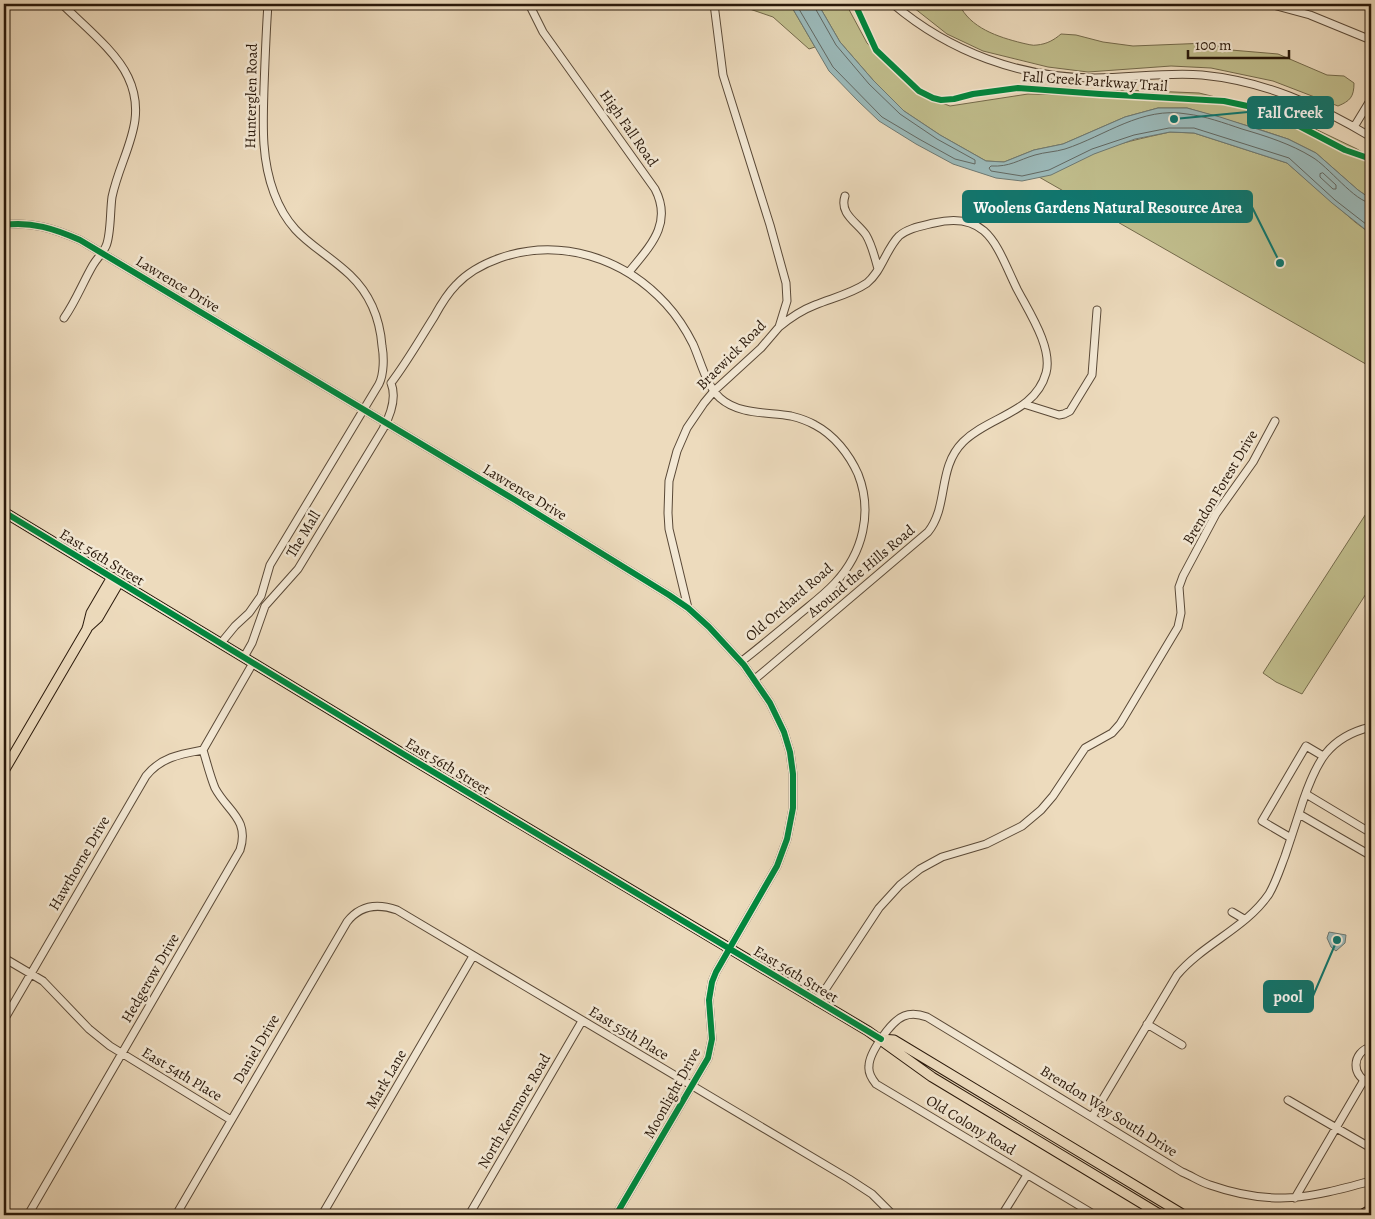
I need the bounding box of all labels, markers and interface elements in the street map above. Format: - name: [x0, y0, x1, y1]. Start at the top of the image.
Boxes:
- scale bar: [1188, 28, 1289, 60]
- text: 100 m: [1195, 35, 1232, 55]
- street label: Hunterglen Road: [240, 42, 262, 149]
- street label: Fall Creek Parkway Trail: [1022, 66, 1169, 96]
- street label: High Fall Road: [595, 86, 663, 171]
- callout: Fall Creek: [1248, 97, 1333, 128]
- text: Fall Creek: [1257, 102, 1324, 124]
- callout: Woolens Gardens Natural Resource Area: [963, 191, 1252, 222]
- text: Woolens Gardens Natural Resource Area: [973, 197, 1243, 219]
- street label: Lawrence Drive: [132, 251, 224, 317]
- street label: Braewick Road: [692, 315, 771, 394]
- street label: Brendon Forest Drive: [1178, 426, 1262, 548]
- street label: Lawrence Drive: [479, 459, 571, 525]
- street label: The Mall: [281, 507, 325, 561]
- street label: Around the Hills Road: [802, 520, 920, 623]
- street label: East 56th Street: [56, 524, 148, 590]
- street label: Old Orchard Road: [741, 558, 838, 646]
- street label: East 56th Street: [402, 733, 494, 799]
- street label: Hawthorne Drive: [44, 812, 114, 914]
- street label: Hedgerow Drive: [116, 929, 184, 1026]
- street label: East 56th Street: [750, 941, 842, 1007]
- callout: pool: [1264, 981, 1313, 1012]
- text: pool: [1273, 986, 1303, 1008]
- street label: East 55th Place: [585, 1001, 673, 1065]
- street label: Daniel Drive: [228, 1010, 284, 1087]
- street label: East 54th Place: [138, 1042, 226, 1106]
- street label: Moonlight Drive: [639, 1044, 705, 1142]
- street label: Mark Lane: [361, 1046, 411, 1112]
- street label: North Kenmore Road: [473, 1049, 556, 1172]
- street label: Brendon Way South Drive: [1037, 1061, 1182, 1162]
- street label: Old Colony Road: [922, 1090, 1020, 1160]

